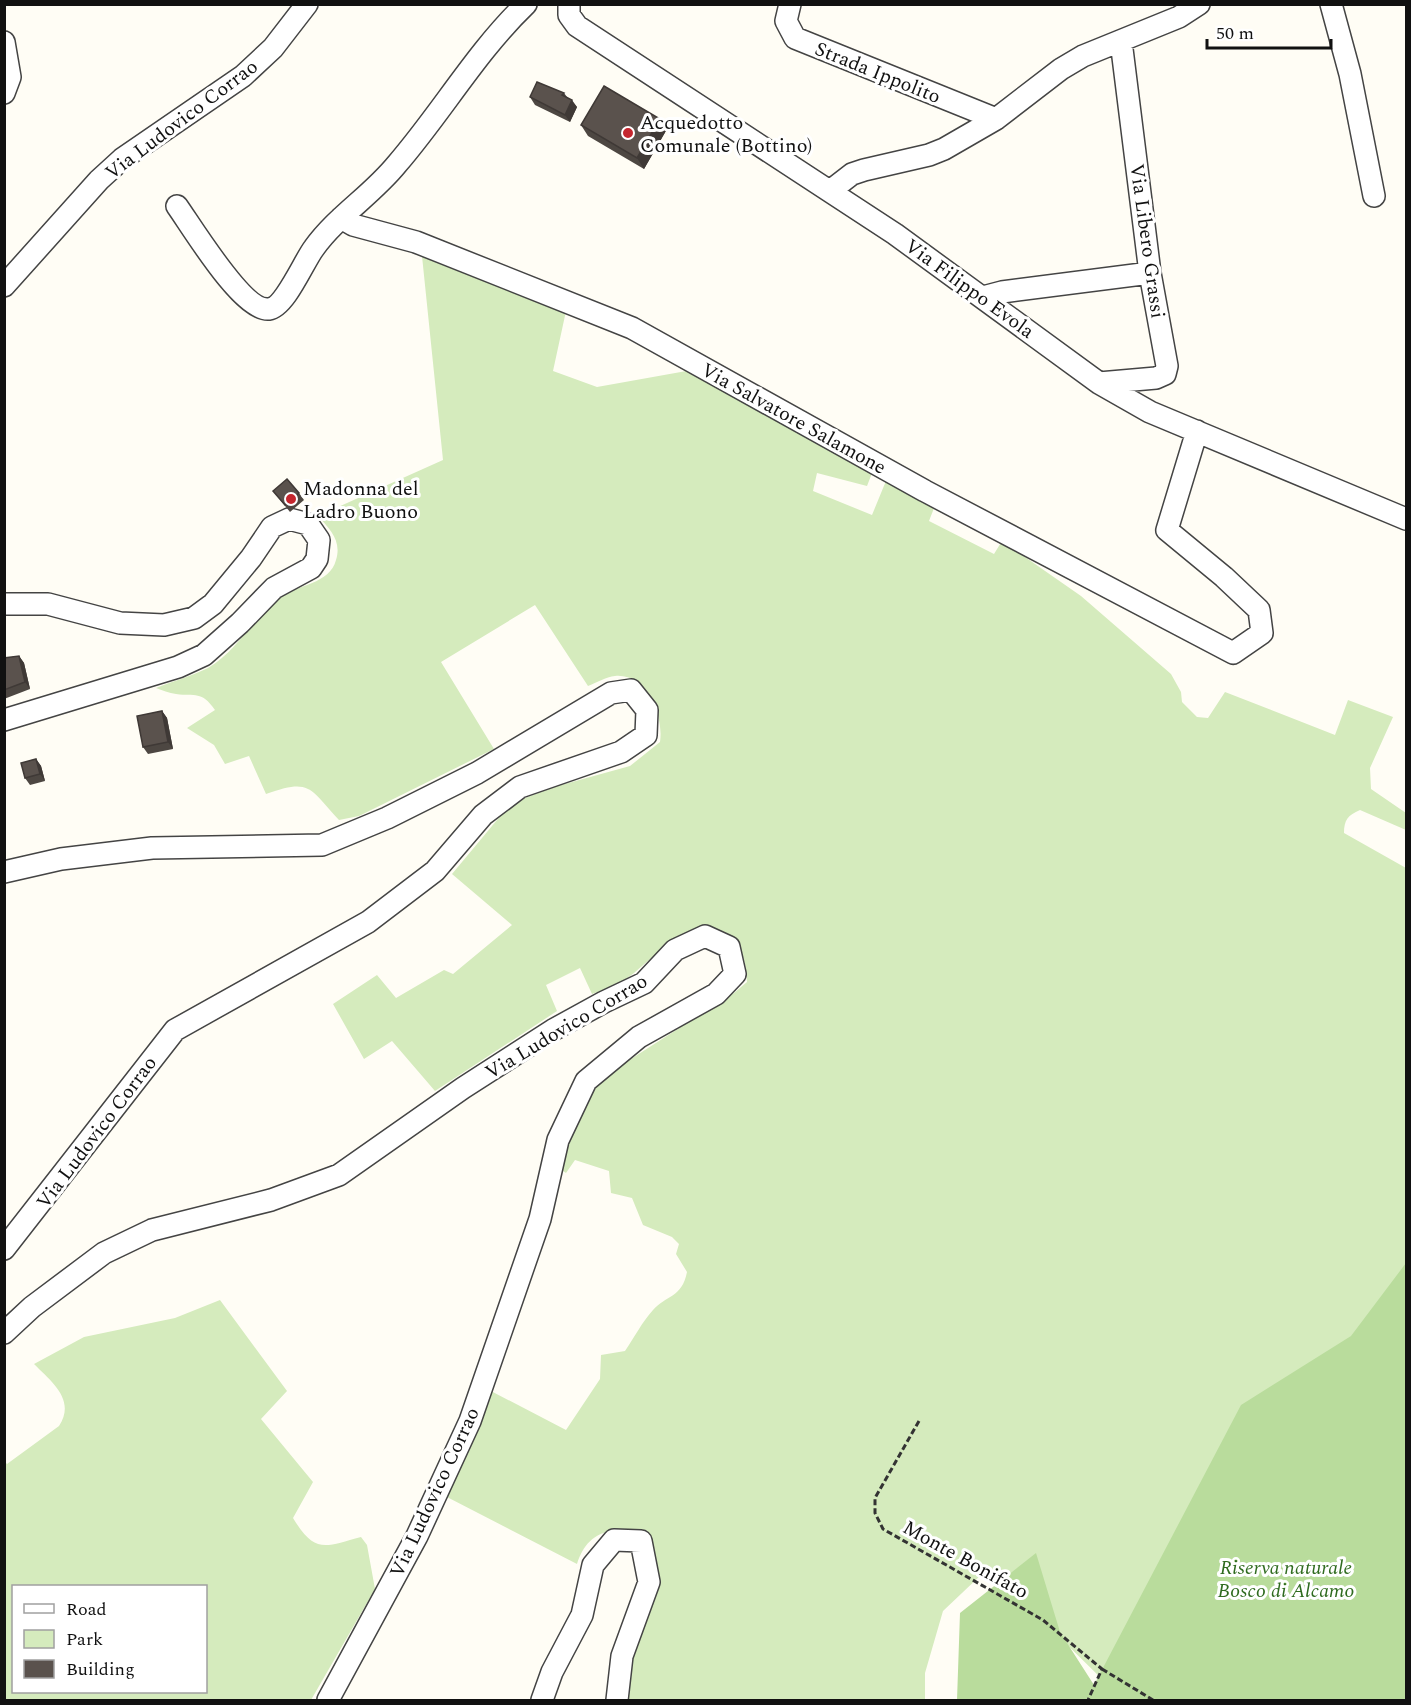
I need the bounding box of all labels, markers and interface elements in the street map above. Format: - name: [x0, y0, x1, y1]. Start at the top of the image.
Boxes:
- scale bar: [1207, 12, 1332, 50]
- text: 50 m: [1216, 20, 1254, 47]
- street label: Strada Ippolito: [810, 34, 945, 112]
- street label: Via Ludovico Corrao: [99, 52, 264, 187]
- place label: Acquedotto Comunale (Bottino): [640, 108, 812, 161]
- marker: Acquedotto Comunale (Bottino): [621, 126, 635, 140]
- street label: Via Libero Grassi: [1121, 162, 1173, 321]
- street label: Via Filippo Evola: [898, 231, 1041, 346]
- street label: Via Salvatore Salamone: [695, 355, 892, 482]
- place label: Madonna del Ladro Buono: [303, 474, 419, 527]
- marker: Madonna del Ladro Buono: [284, 492, 298, 506]
- street label: Via Ludovico Corrao: [480, 966, 653, 1087]
- street label: Via Ludovico Corrao: [29, 1050, 164, 1215]
- street label: Via Ludovico Corrao: [382, 1402, 488, 1583]
- street label: Monte Bonifato: [897, 1513, 1034, 1607]
- park label: Riserva naturale Bosco di Alcamo: [1217, 1553, 1355, 1606]
- legend: [12, 1585, 207, 1693]
- text: Road: [66, 1596, 107, 1623]
- text: Park: [66, 1626, 103, 1653]
- text: Building: [66, 1656, 135, 1683]

